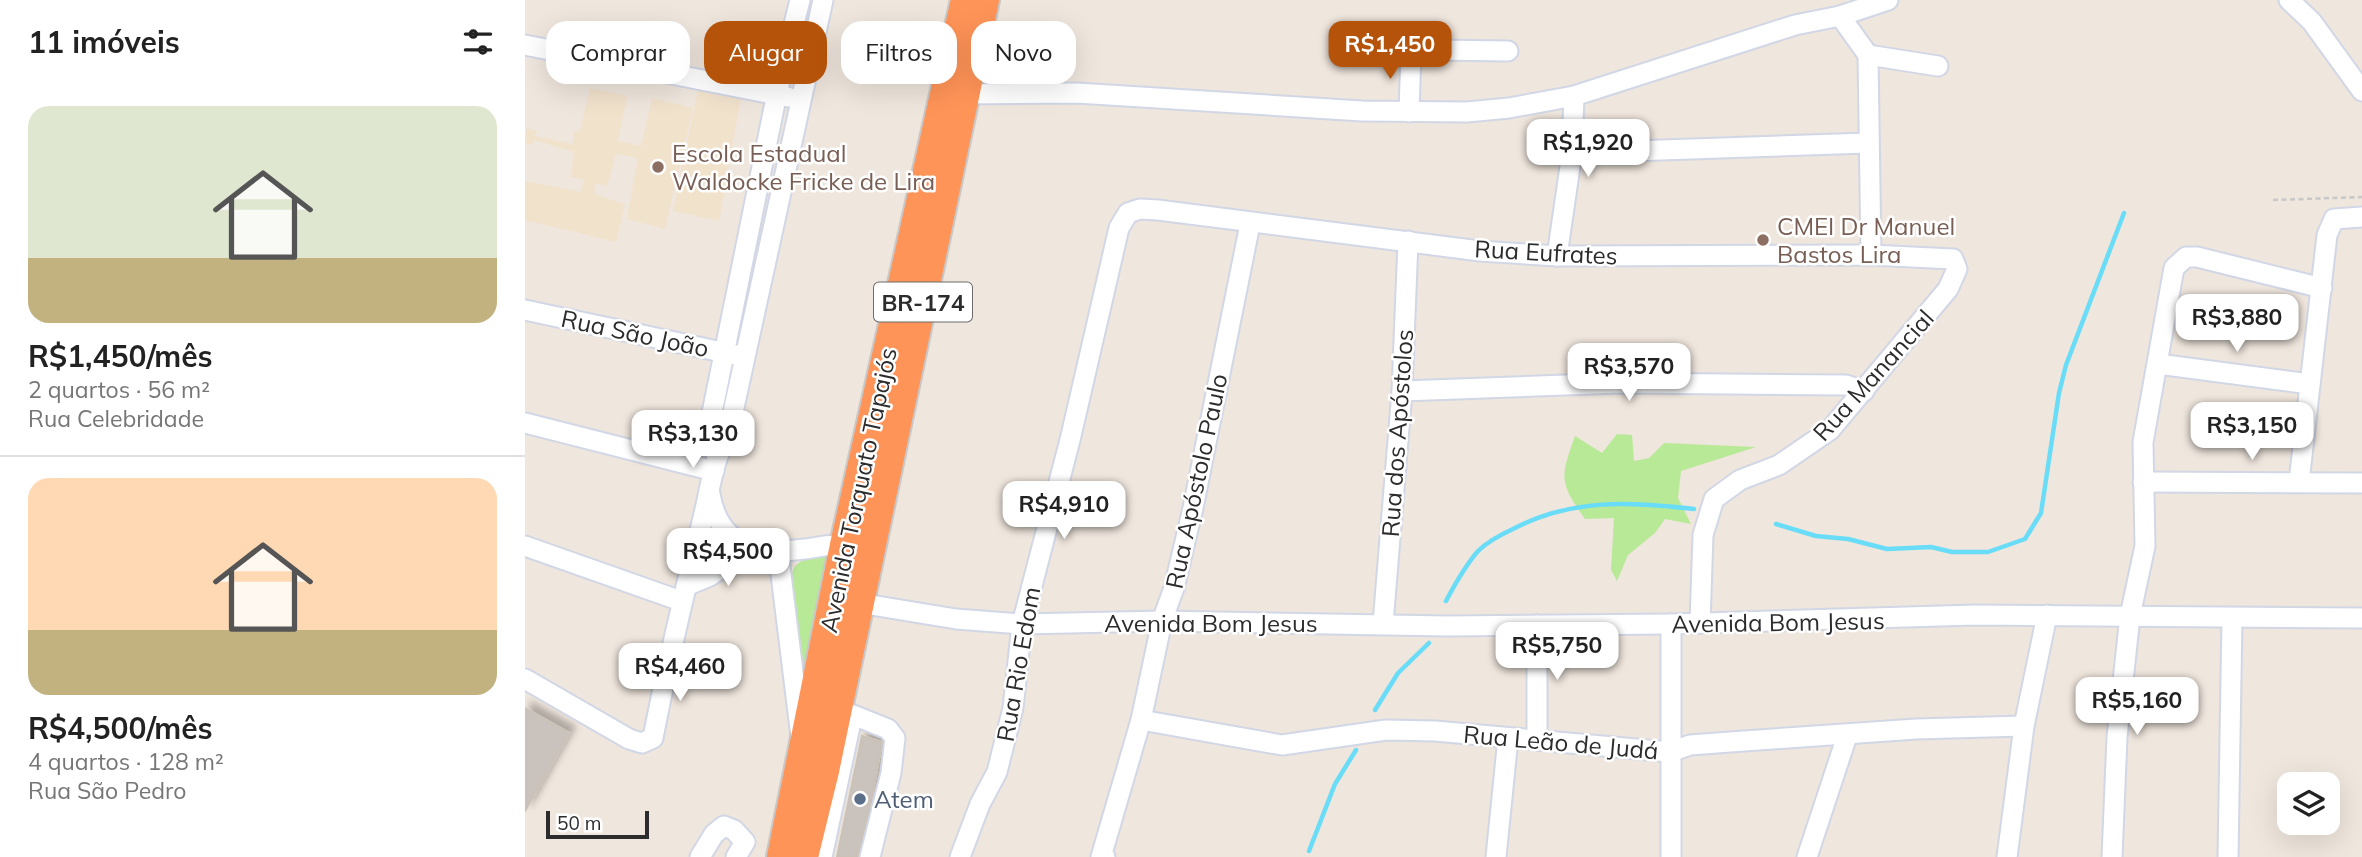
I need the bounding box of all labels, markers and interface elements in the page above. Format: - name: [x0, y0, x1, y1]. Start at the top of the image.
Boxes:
- chip: Comprar: [546, 21, 690, 84]
- chip: Alugar: [704, 21, 827, 84]
- chip: Filtros: [841, 21, 957, 84]
- chip: Novo: [971, 21, 1076, 84]
- pin: R$1,450: [1325, 22, 1455, 81]
- text: 11 imóveis: [28, 23, 180, 61]
- icon: filters: [459, 23, 497, 61]
- text: R$1,450: [1345, 29, 1435, 58]
- pin: R$1,920: [1523, 120, 1653, 179]
- text: R$1,920: [1543, 127, 1633, 156]
- place label: Escola Estadual Waldocke Fricke de Lira: [672, 138, 935, 196]
- icon: home: [200, 152, 326, 278]
- marker: Escola Estadual Waldocke Fricke de Lira: [650, 159, 666, 175]
- place label: CMEI Dr Manuel Bastos Lira: [1777, 211, 1955, 269]
- marker: CMEI Dr Manuel Bastos Lira: [1755, 232, 1771, 248]
- street label: Rua Eufrates: [1474, 233, 1618, 271]
- road number: BR-174: [874, 282, 972, 322]
- pin: R$3,880: [2172, 294, 2302, 354]
- text: R$3,880: [2192, 302, 2282, 331]
- street label: Rua São João: [558, 303, 712, 363]
- street label: Rua Manancial: [1806, 303, 1940, 447]
- street label: Rua dos Apóstolos: [1375, 328, 1419, 538]
- text: R$1,450/mês: [28, 337, 213, 375]
- pin: R$3,570: [1564, 344, 1694, 403]
- street label: Avenida Torquato Tapajós: [813, 345, 903, 635]
- text: R$3,570: [1584, 351, 1674, 380]
- street label: Rua Apóstolo Paulo: [1159, 371, 1233, 591]
- text: 2 quartos · 56 m²: [28, 375, 210, 404]
- pin: R$3,150: [2187, 402, 2317, 462]
- text: Rua Celebridade: [28, 404, 204, 433]
- pin: R$3,130: [628, 410, 758, 470]
- text: R$3,150: [2207, 410, 2297, 439]
- text: R$3,130: [648, 418, 738, 447]
- pin: R$4,910: [999, 482, 1129, 541]
- text: R$4,910: [1019, 489, 1109, 518]
- icon: home: [200, 524, 326, 650]
- pin: R$4,500: [663, 528, 793, 588]
- text: R$4,500: [683, 536, 773, 565]
- street label: Rua Rio Edom: [990, 584, 1046, 744]
- street label: Avenida Bom Jesus: [1671, 605, 1885, 639]
- street label: Avenida Bom Jesus: [1104, 608, 1318, 638]
- pin: R$5,750: [1492, 622, 1622, 682]
- text: R$5,750: [1512, 630, 1602, 659]
- pin: R$4,460: [615, 644, 745, 703]
- text: R$4,460: [635, 651, 725, 680]
- pin: R$5,160: [2072, 678, 2202, 737]
- text: R$5,160: [2092, 685, 2182, 714]
- text: R$4,500/mês: [28, 709, 213, 747]
- street label: Rua Leão de Judá: [1462, 719, 1660, 765]
- text: 4 quartos · 128 m²: [28, 747, 224, 776]
- map controls: [2277, 772, 2340, 835]
- button: layers: [2277, 772, 2340, 835]
- text: Rua São Pedro: [28, 776, 186, 805]
- place label: Atem: [874, 784, 934, 814]
- marker: Atem: [852, 791, 868, 807]
- scale bar: [546, 808, 649, 840]
- text: 50 m: [557, 811, 601, 835]

